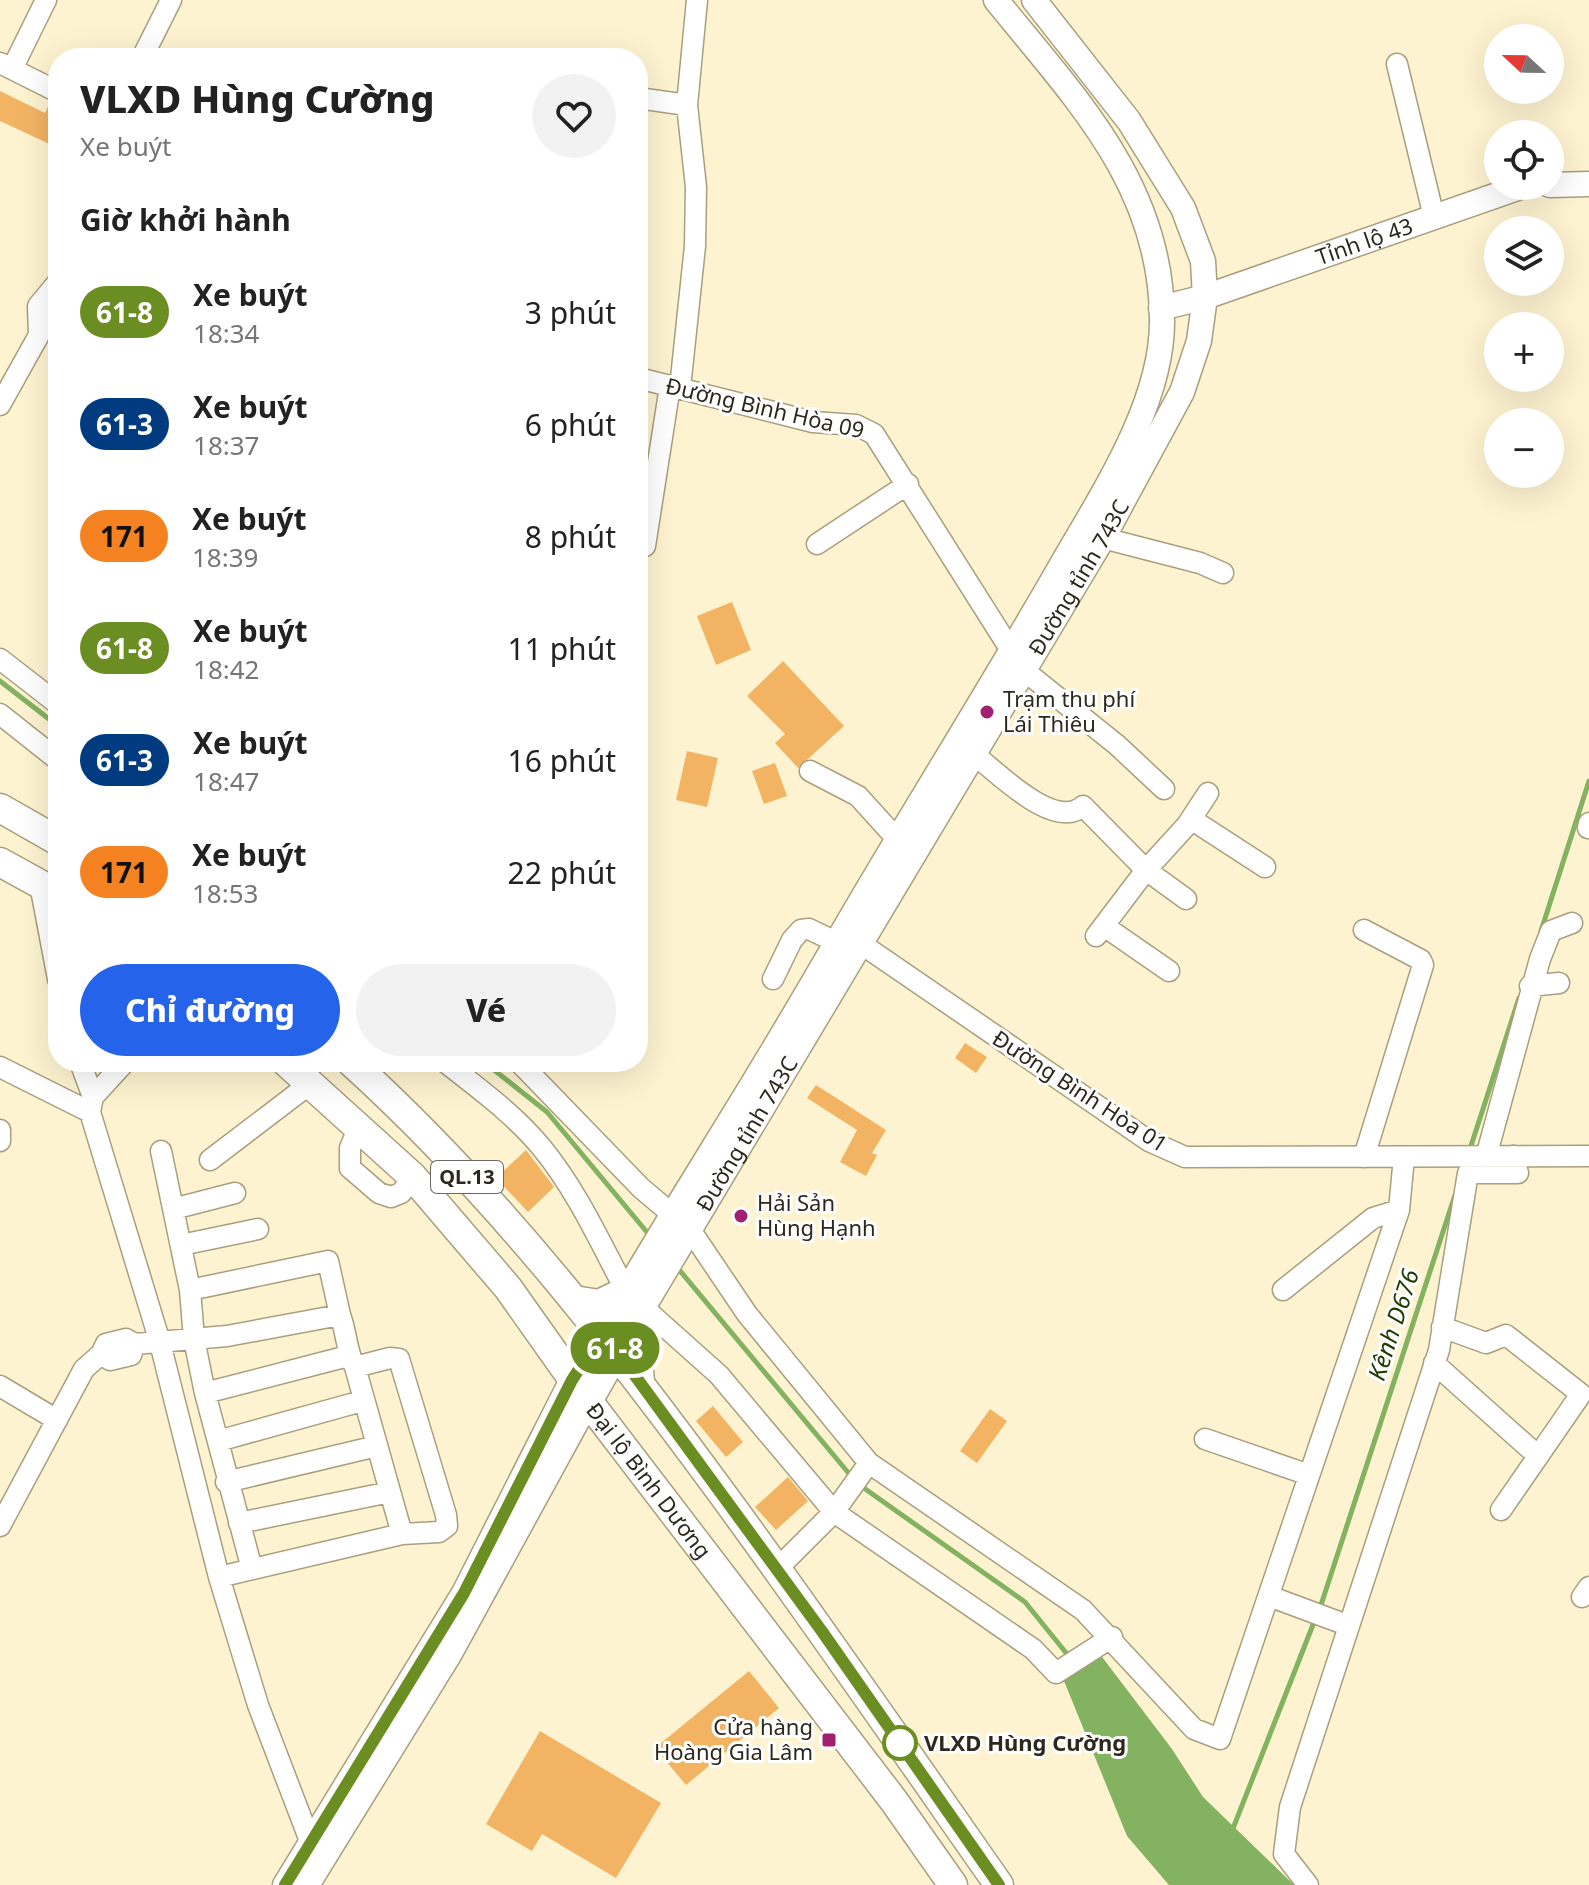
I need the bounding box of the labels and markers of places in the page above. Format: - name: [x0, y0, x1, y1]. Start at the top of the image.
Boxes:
- place label: Trạm thu phí Lái Thiêu: [1003, 683, 1136, 738]
- marker: Trạm thu phí Lái Thiêu: [978, 703, 996, 721]
- place label: Hải Sản Hùng Hạnh: [757, 1187, 876, 1242]
- marker: Hải Sản Hùng Hạnh: [732, 1207, 750, 1225]
- place label: Cửa hàng Hoàng Gia Lâm: [654, 1711, 813, 1766]
- marker: VLXD Hùng Cường: [883, 1726, 917, 1760]
- place label: VLXD Hùng Cường: [924, 1727, 1126, 1757]
- marker: Cửa hàng Hoàng Gia Lâm: [820, 1731, 838, 1749]

